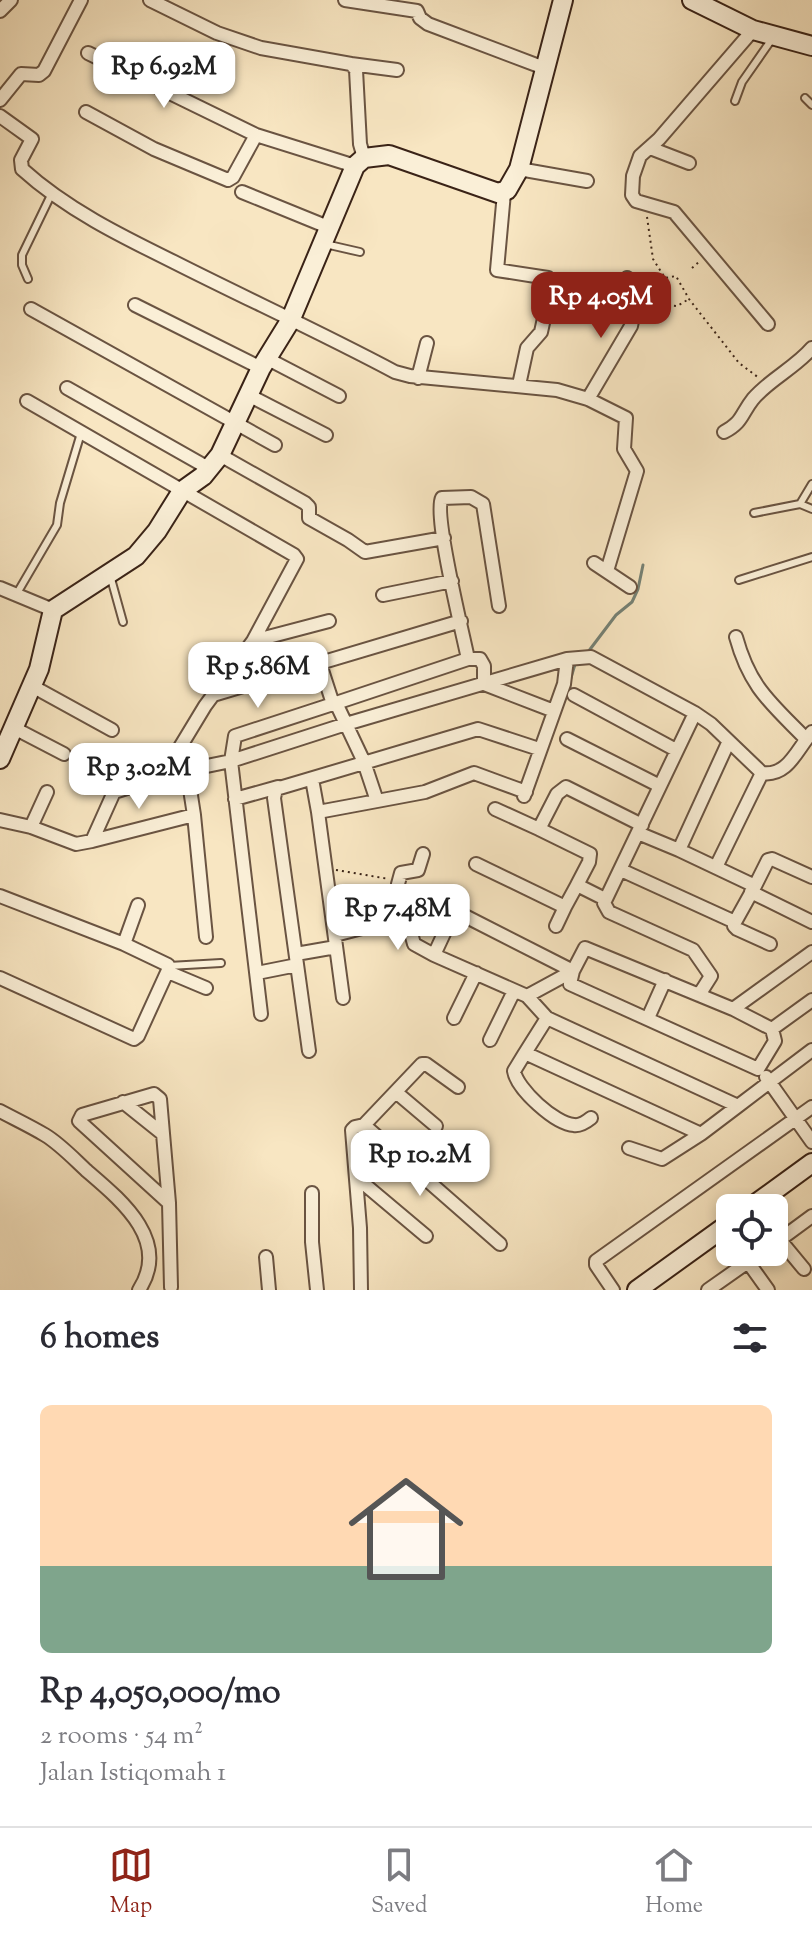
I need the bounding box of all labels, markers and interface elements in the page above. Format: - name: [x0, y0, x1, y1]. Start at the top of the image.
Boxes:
- pin: Rp 6.92M: [81, 42, 247, 110]
- text: Rp 6.92M: [111, 49, 217, 86]
- pin: Rp 4.05M: [518, 272, 684, 340]
- text: Rp 4.05M: [549, 279, 653, 316]
- pin: Rp 5.86M: [175, 642, 341, 710]
- text: Rp 5.86M: [206, 649, 310, 686]
- pin: Rp 3.02M: [56, 743, 222, 811]
- text: Rp 3.02M: [87, 750, 191, 787]
- pin: Rp 7.48M: [315, 884, 481, 952]
- text: Rp 7.48M: [345, 891, 451, 928]
- pin: Rp 10.2M: [337, 1130, 503, 1198]
- text: Rp 10.2M: [369, 1137, 471, 1174]
- map controls: [716, 1194, 788, 1266]
- button: locate: [716, 1194, 788, 1266]
- text: 6 homes: [40, 1314, 159, 1363]
- icon: filters: [728, 1316, 772, 1360]
- icon: home: [334, 1457, 478, 1601]
- text: Rp 4,050,000/mo: [40, 1669, 280, 1718]
- text: 2 rooms · 54 m²: [40, 1718, 203, 1755]
- text: Jalan Istiqomah 1: [40, 1755, 226, 1792]
- tab: Map: [109, 1843, 153, 1923]
- tab: Saved: [371, 1843, 427, 1923]
- tab: Home: [645, 1843, 703, 1923]

